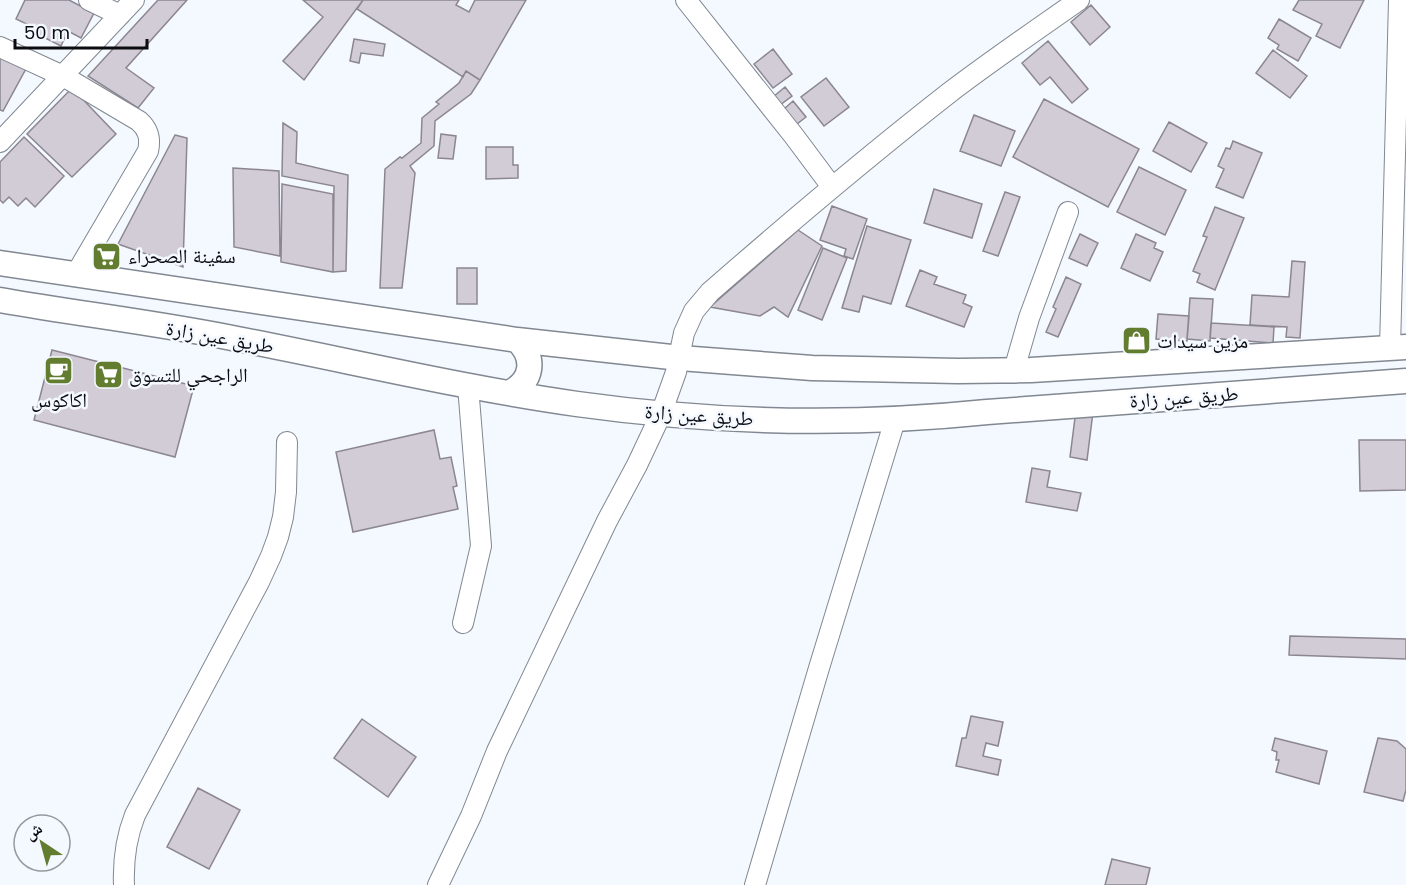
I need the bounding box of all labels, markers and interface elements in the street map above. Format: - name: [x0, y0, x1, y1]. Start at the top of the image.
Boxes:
- scale bar: [15, 12, 147, 50]
- text: 50 m: [24, 20, 70, 45]
- supermarket icon: سفينة الصحراء: [91, 240, 123, 272]
- place label: سفينة الصحراء: [128, 242, 236, 270]
- street label: طريق عين زارة: [164, 314, 276, 360]
- shop icon: مزين سيدات: [1120, 325, 1152, 357]
- place label: مزين سيدات: [1157, 327, 1248, 355]
- cafe icon: اكاكوس: [43, 354, 75, 386]
- supermarket icon: الراجحي للتسوق: [92, 359, 124, 391]
- place label: الراجحي للتسوق: [129, 361, 248, 391]
- street label: طريق عين زارة: [1129, 379, 1239, 415]
- place label: اكاكوس: [31, 386, 87, 414]
- street label: طريق عين زارة: [644, 397, 754, 433]
- north arrow: [12, 813, 72, 873]
- text: ش: [20, 817, 47, 846]

